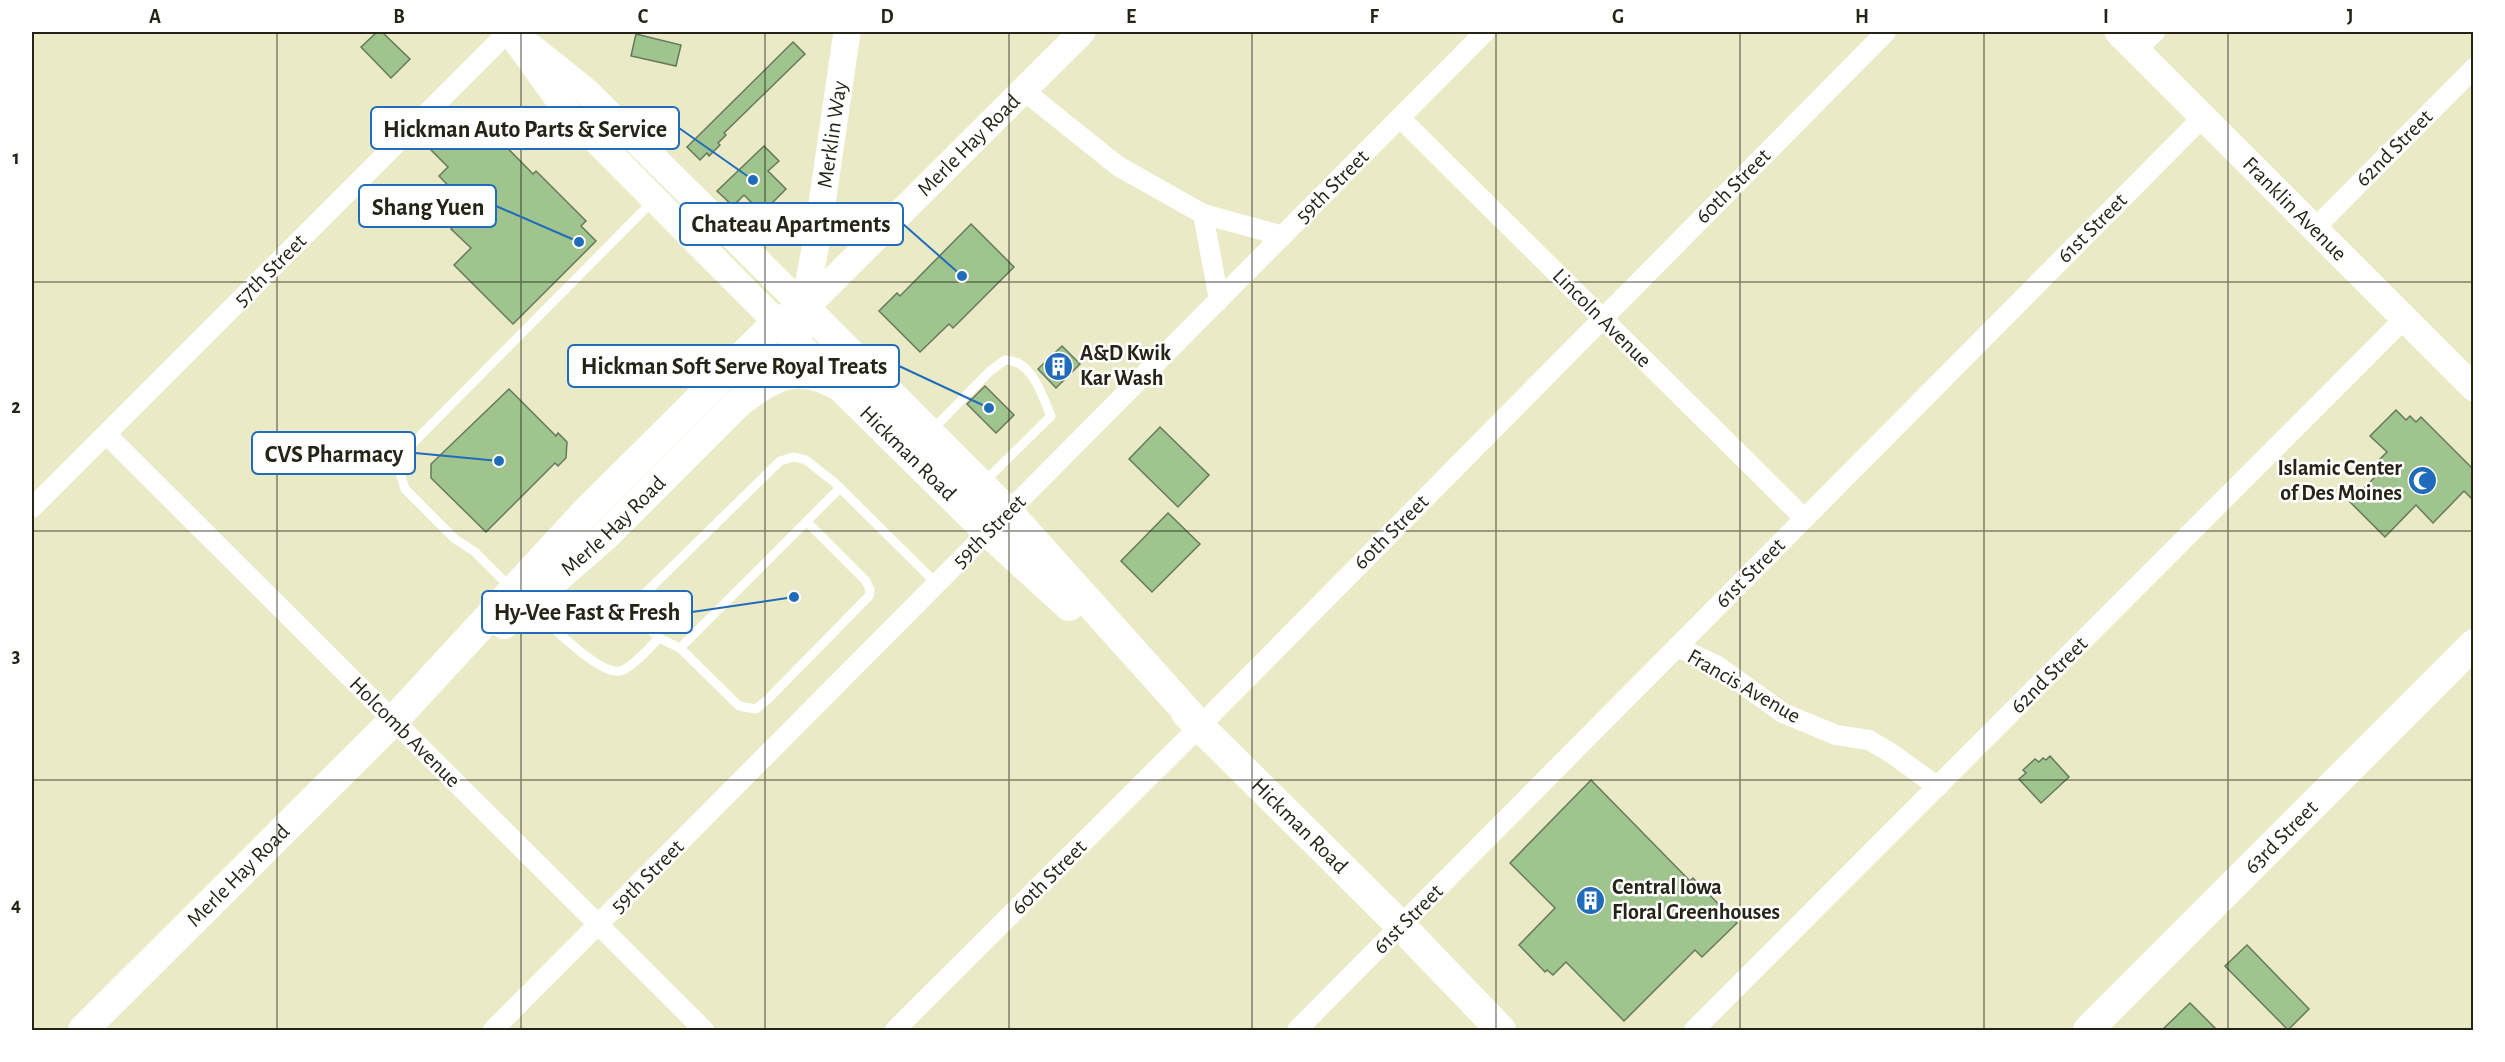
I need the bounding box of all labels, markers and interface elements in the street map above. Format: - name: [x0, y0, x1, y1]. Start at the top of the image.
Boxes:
- text: A: [149, 7, 161, 27]
- text: B: [393, 7, 405, 27]
- text: C: [638, 7, 649, 27]
- text: D: [880, 7, 894, 27]
- text: E: [1126, 7, 1136, 27]
- text: F: [1369, 7, 1379, 27]
- text: G: [1612, 7, 1624, 27]
- text: H: [1855, 7, 1869, 27]
- text: I: [2103, 7, 2109, 27]
- text: J: [2347, 7, 2353, 27]
- street label: Merklin Way: [813, 79, 851, 189]
- street label: Merle Hay Road: [913, 90, 1024, 200]
- street label: 62nd Street: [2351, 105, 2437, 191]
- callout: Hickman Auto Parts & Service: [371, 107, 679, 149]
- text: Hickman Auto Parts & Service: [383, 118, 667, 142]
- street label: 60th Street: [1691, 144, 1775, 228]
- street label: 59th Street: [1291, 145, 1373, 227]
- text: 1: [12, 148, 20, 168]
- street label: Franklin Avenue: [2239, 153, 2351, 265]
- callout: Shang Yuen: [359, 185, 496, 227]
- street label: 61st Street: [2053, 189, 2131, 267]
- text: Shang Yuen: [372, 196, 484, 220]
- callout: Chateau Apartments: [680, 203, 903, 245]
- text: Chateau Apartments: [692, 213, 890, 237]
- street label: 57th Street: [230, 230, 310, 310]
- street label: Lincoln Avenue: [1548, 264, 1656, 372]
- place label: A&D Kwik Kar Wash: [1080, 342, 1171, 389]
- callout: Hickman Soft Serve Royal Treats: [568, 345, 899, 387]
- building icon: A&D Kwik Kar Wash: [1043, 350, 1075, 382]
- text: Hickman Soft Serve Royal Treats: [581, 355, 887, 379]
- text: 2: [11, 397, 21, 417]
- street label: Hickman Road: [856, 401, 960, 505]
- callout: CVS Pharmacy: [252, 432, 415, 474]
- text: CVS Pharmacy: [265, 443, 403, 467]
- place label: Islamic Center of Des Moines: [2277, 457, 2402, 504]
- mosque icon: Islamic Center of Des Moines: [2407, 465, 2439, 497]
- street label: Merle Hay Road: [557, 471, 670, 580]
- street label: 59th Street: [948, 490, 1030, 572]
- street label: 60th Street: [1349, 490, 1433, 574]
- street label: 61st Street: [1711, 534, 1789, 612]
- callout: Hy-Vee Fast & Fresh: [482, 591, 692, 633]
- text: Hy-Vee Fast & Fresh: [494, 601, 680, 625]
- street label: 62nd Street: [2006, 632, 2092, 718]
- street label: Francis Avenue: [1684, 645, 1804, 727]
- text: 3: [12, 646, 20, 666]
- street label: Holcomb Avenue: [345, 672, 465, 792]
- street label: Hickman Road: [1247, 774, 1352, 878]
- street label: 63rd Street: [2240, 796, 2322, 878]
- street label: Merle Hay Road: [183, 820, 294, 931]
- street label: 59th Street: [606, 835, 688, 917]
- street label: 60th Street: [1007, 835, 1091, 919]
- place label: Central Iowa Floral Greenhouses: [1612, 876, 1780, 923]
- street label: 61st Street: [1369, 880, 1447, 958]
- building icon: Central Iowa Floral Greenhouses: [1575, 884, 1607, 916]
- text: 4: [11, 895, 21, 915]

